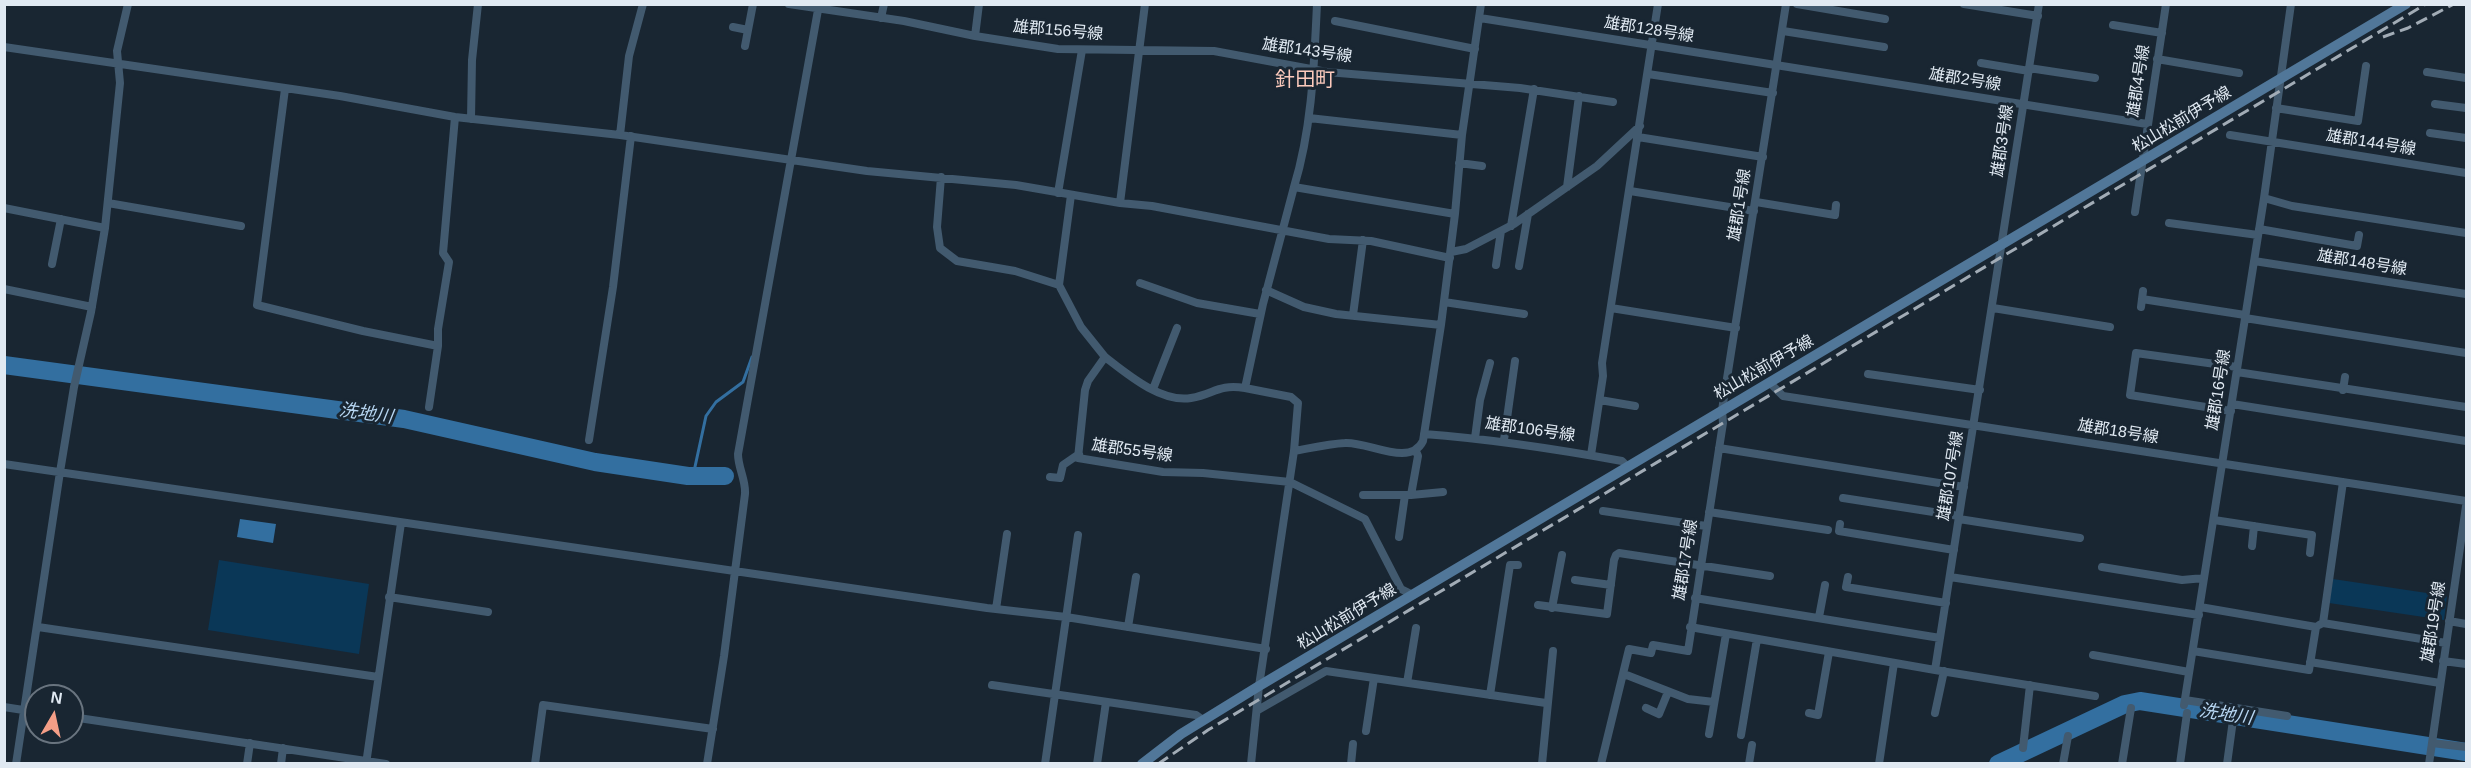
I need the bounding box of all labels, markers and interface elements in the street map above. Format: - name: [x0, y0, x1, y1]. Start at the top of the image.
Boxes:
- street label: 雄郡128号線: [1603, 13, 1695, 47]
- street label: 雄郡156号線: [1012, 17, 1104, 45]
- street label: 雄郡143号線: [1261, 35, 1353, 67]
- street label: 雄郡4号線: [2124, 43, 2154, 119]
- street label: 雄郡2号線: [1927, 65, 2003, 95]
- district label: 針田町: [1275, 68, 1335, 92]
- street label: 松山松前伊予線: [2129, 83, 2235, 157]
- street label: 雄郡3号線: [1988, 104, 2018, 178]
- street label: 雄郡144号線: [2325, 126, 2417, 160]
- street label: 雄郡1号線: [1725, 167, 1755, 243]
- street label: 雄郡148号線: [2316, 246, 2408, 280]
- street label: 松山松前伊予線: [1711, 332, 1817, 404]
- street label: 雄郡16号線: [2203, 348, 2235, 432]
- water label: 洗地川: [338, 400, 394, 428]
- street label: 雄郡106号線: [1484, 414, 1576, 446]
- street label: 雄郡18号線: [2076, 416, 2160, 448]
- street label: 雄郡107号線: [1934, 430, 1968, 522]
- street label: 雄郡55号線: [1090, 436, 1174, 466]
- street label: 雄郡17号線: [1670, 518, 1702, 602]
- street label: 松山松前伊予線: [1294, 580, 1400, 654]
- street label: 雄郡19号線: [2418, 580, 2450, 664]
- north arrow: [24, 684, 84, 744]
- text: N: [50, 688, 64, 707]
- water label: 洗地川: [2198, 700, 2254, 730]

